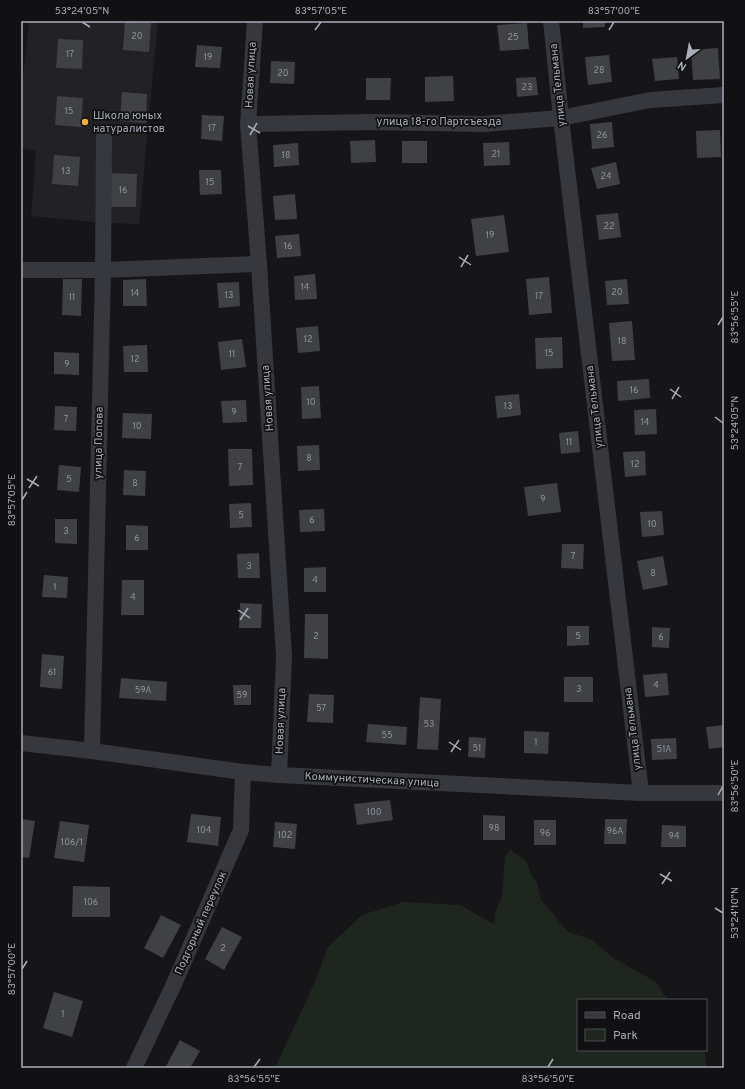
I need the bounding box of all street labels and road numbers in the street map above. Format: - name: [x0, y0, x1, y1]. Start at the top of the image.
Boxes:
- street label: Новая улица: [242, 41, 260, 109]
- street label: улица Тельмана: [547, 43, 569, 127]
- street label: улица 18-го Партсъезда: [377, 115, 502, 129]
- street label: Новая улица: [259, 364, 277, 432]
- street label: улица Тельмана: [583, 365, 607, 449]
- street label: улица Попова: [91, 406, 107, 479]
- street label: Новая улица: [273, 687, 289, 754]
- street label: улица Тельмана: [621, 687, 645, 771]
- street label: Коммунистическая улица: [304, 769, 440, 791]
- street label: Подгорный переулок: [172, 869, 230, 977]

